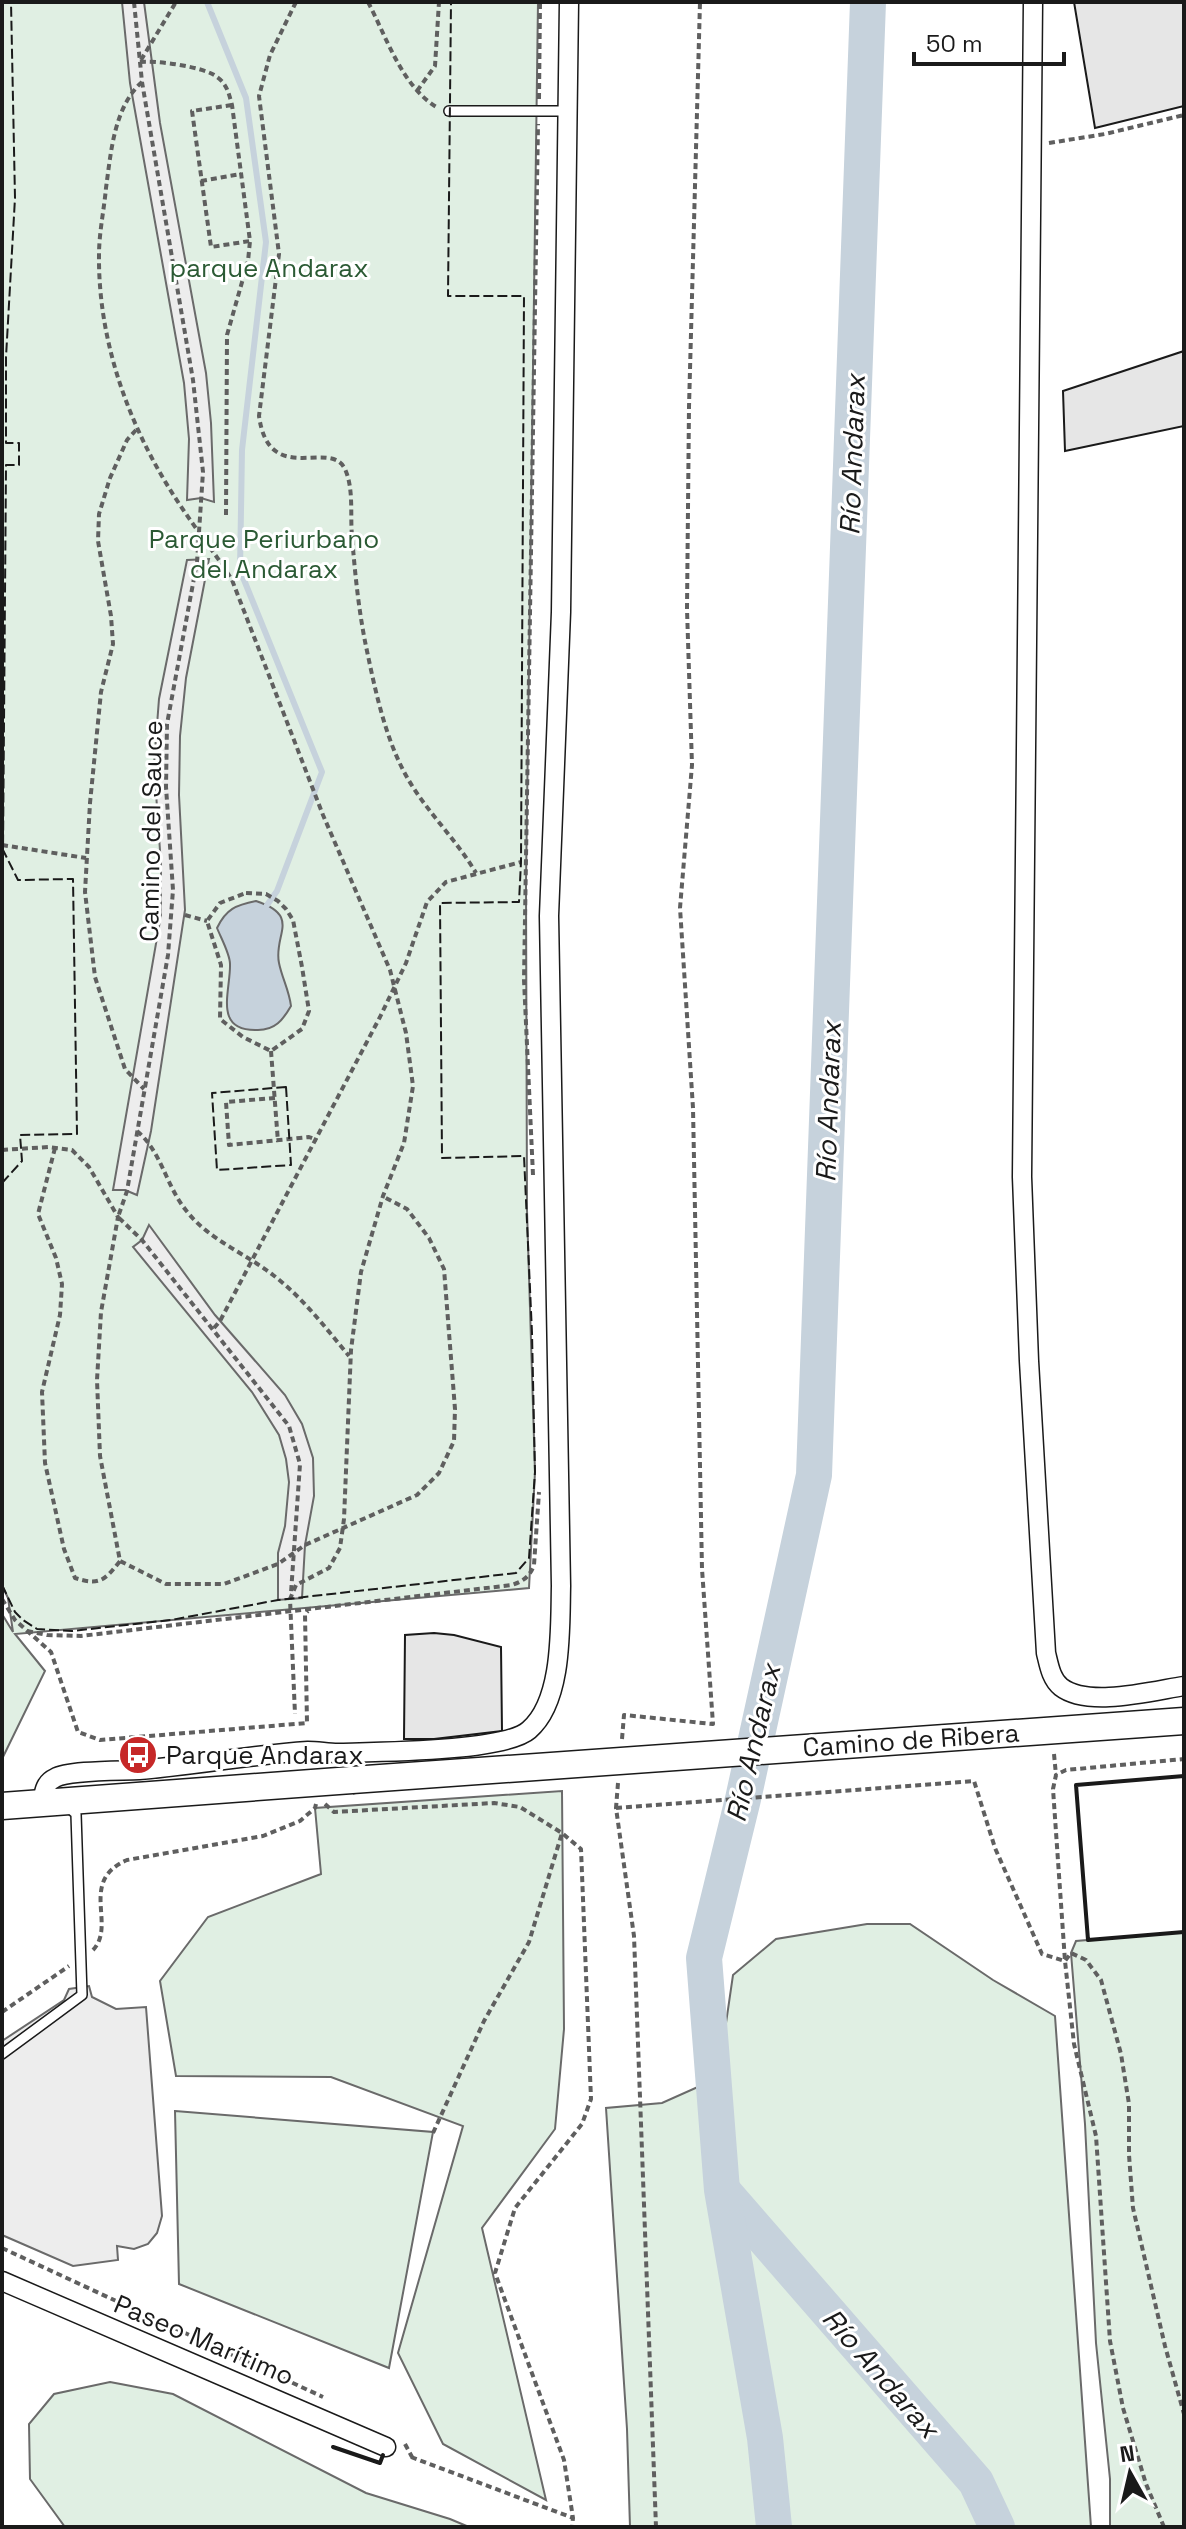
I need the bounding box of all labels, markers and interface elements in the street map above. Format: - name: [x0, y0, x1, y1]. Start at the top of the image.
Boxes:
- scale bar: [914, 16, 1064, 66]
- text: 50 m: [926, 28, 983, 59]
- park label: parque Andarax: [169, 251, 369, 285]
- water label: Río Andarax: [831, 372, 873, 536]
- park label: Parque Periurbano del Andarax: [149, 522, 379, 586]
- street label: Camino del Sauce: [132, 720, 170, 942]
- water label: Río Andarax: [807, 1019, 849, 1183]
- water label: Río Andarax: [717, 1658, 789, 1825]
- street label: Camino de Ribera: [802, 1715, 1021, 1765]
- bus stop icon: Parque Andarax: [117, 1734, 159, 1776]
- place label: Parque Andarax: [166, 1738, 364, 1772]
- street label: Paseo Marítimo: [109, 2287, 299, 2393]
- water label: Río Andarax: [815, 2301, 949, 2447]
- north arrow: [1090, 2433, 1170, 2513]
- text: N: [1118, 2438, 1136, 2468]

